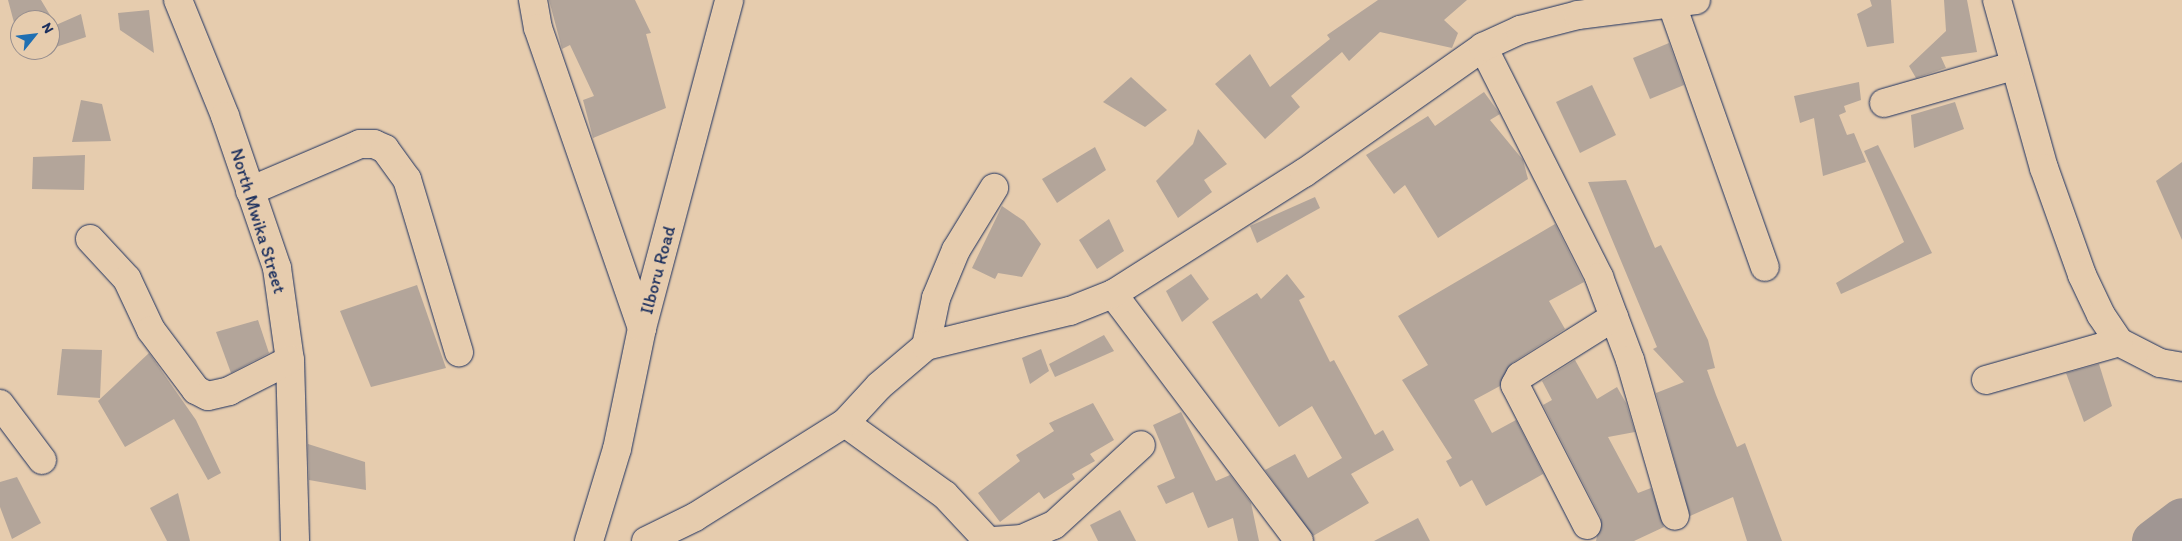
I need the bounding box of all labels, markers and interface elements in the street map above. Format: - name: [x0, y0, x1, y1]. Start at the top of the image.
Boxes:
- north arrow: [10, 10, 60, 60]
- text: N: [38, 20, 57, 36]
- street label: North Mwika Street: [226, 146, 290, 296]
- street label: Ilboru Road: [636, 224, 680, 316]

